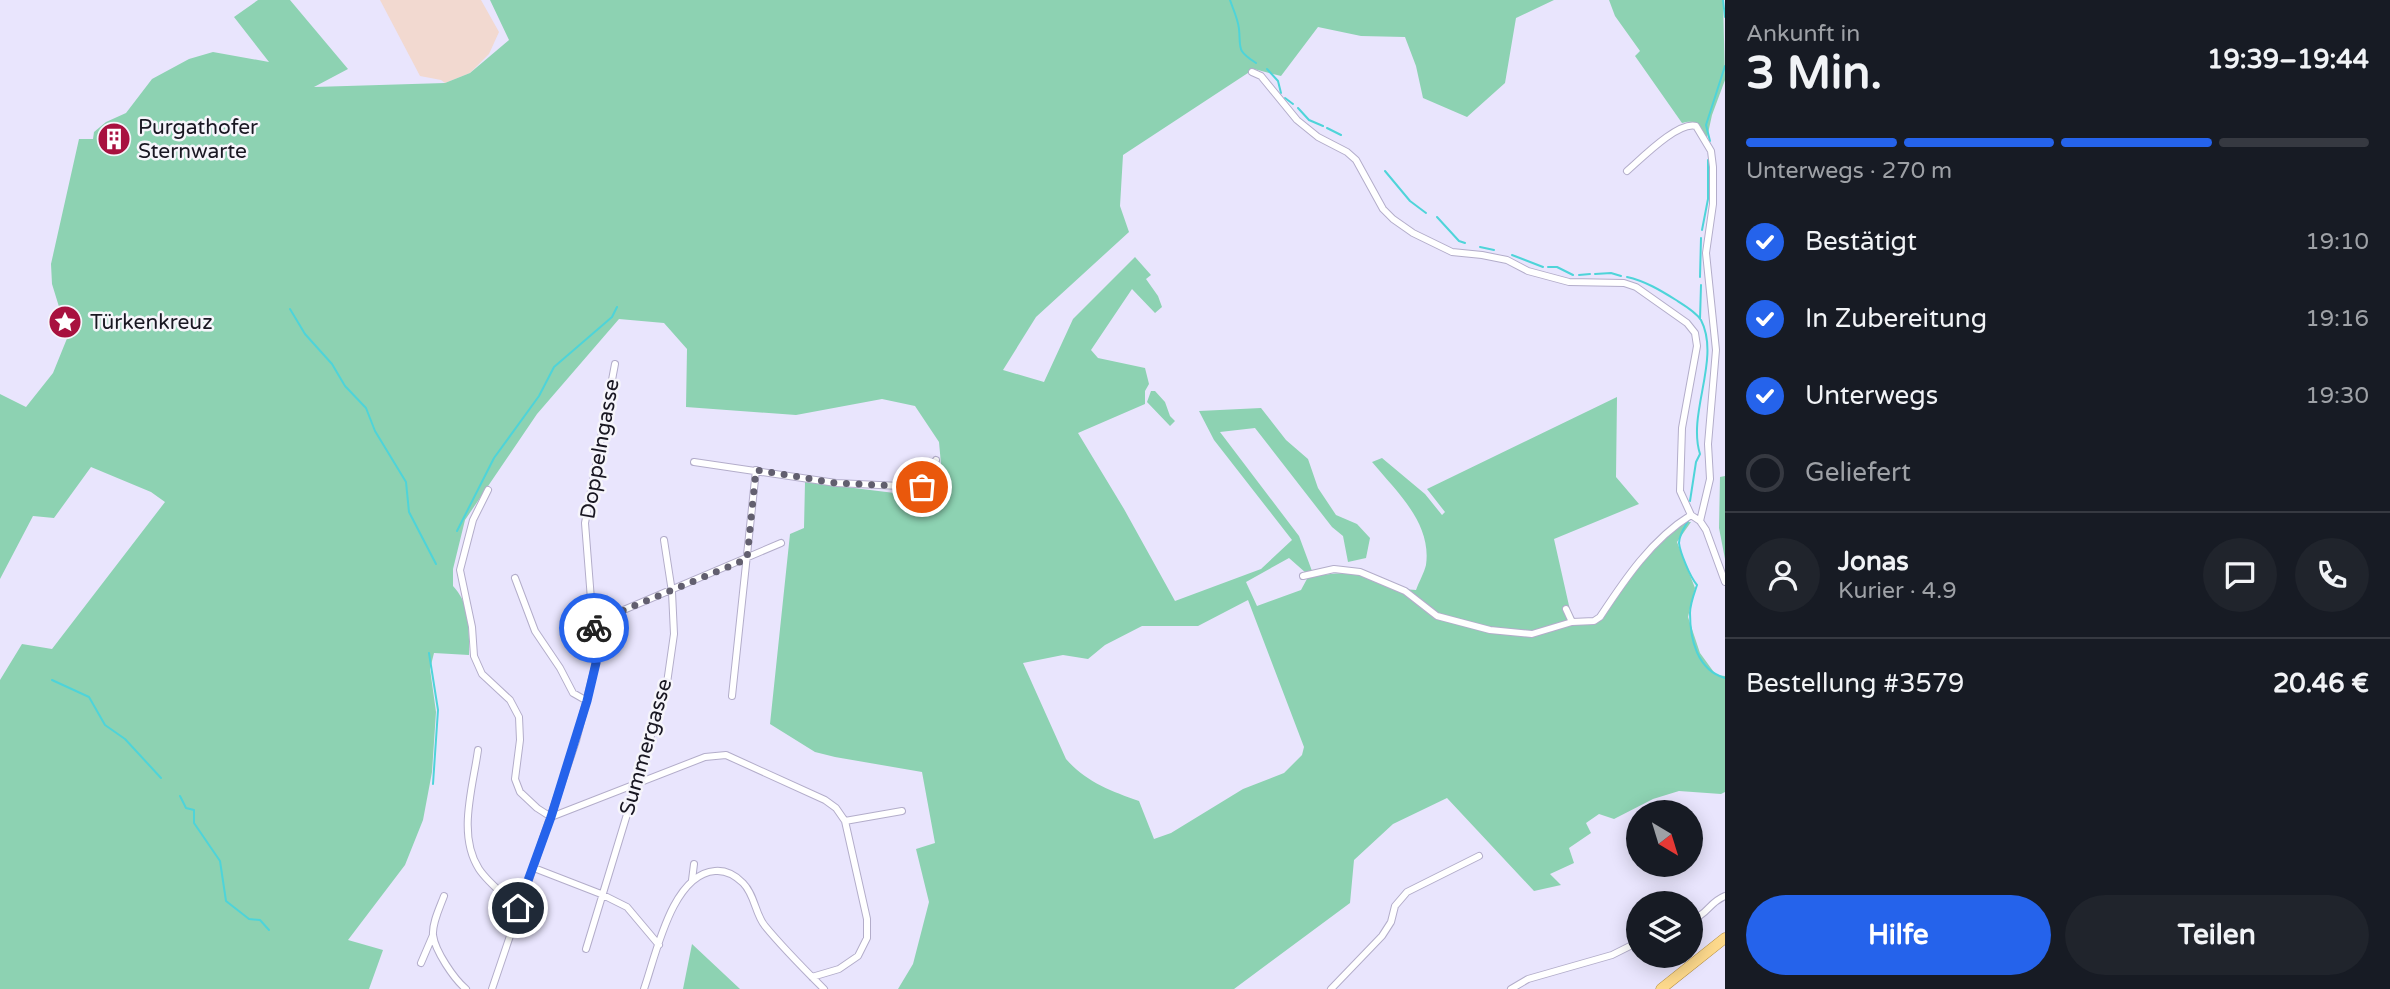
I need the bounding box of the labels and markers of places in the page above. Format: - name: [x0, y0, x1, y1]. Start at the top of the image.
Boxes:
- place label: Purgathofer Sternwarte: [138, 115, 258, 164]
- building icon: Purgathofer Sternwarte: [95, 120, 133, 158]
- place icon: Türkenkreuz: [46, 303, 84, 341]
- place label: Türkenkreuz: [90, 310, 213, 335]
- pin: [892, 457, 952, 517]
- pin: [488, 878, 548, 938]

